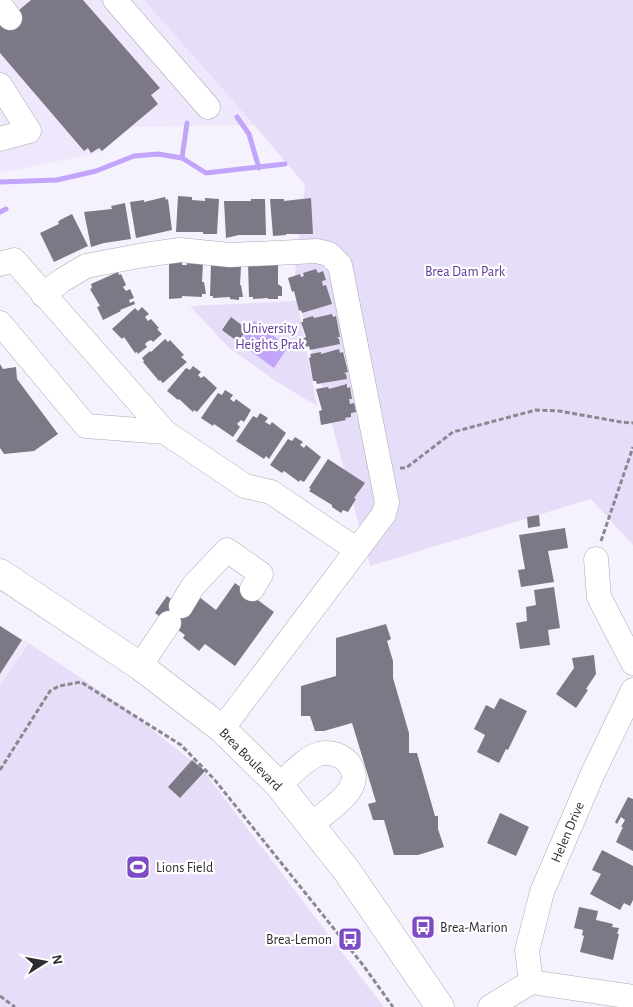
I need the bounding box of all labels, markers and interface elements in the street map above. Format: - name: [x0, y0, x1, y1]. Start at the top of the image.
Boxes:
- park label: Brea Dam Park: [425, 265, 506, 279]
- park label: University Heights Prak: [235, 322, 305, 352]
- street label: Brea Boulevard: [216, 726, 284, 794]
- street label: Helen Drive: [549, 800, 587, 865]
- sports icon: Lions Field: [125, 854, 151, 880]
- place label: Lions Field: [156, 861, 213, 875]
- bus stop icon: Brea-Marion: [410, 914, 436, 940]
- place label: Brea-Marion: [440, 921, 508, 935]
- bus stop icon: Brea-Lemon: [337, 926, 363, 952]
- place label: Brea-Lemon: [266, 933, 332, 947]
- north arrow: [20, 937, 70, 987]
- text: N: [49, 954, 65, 966]

